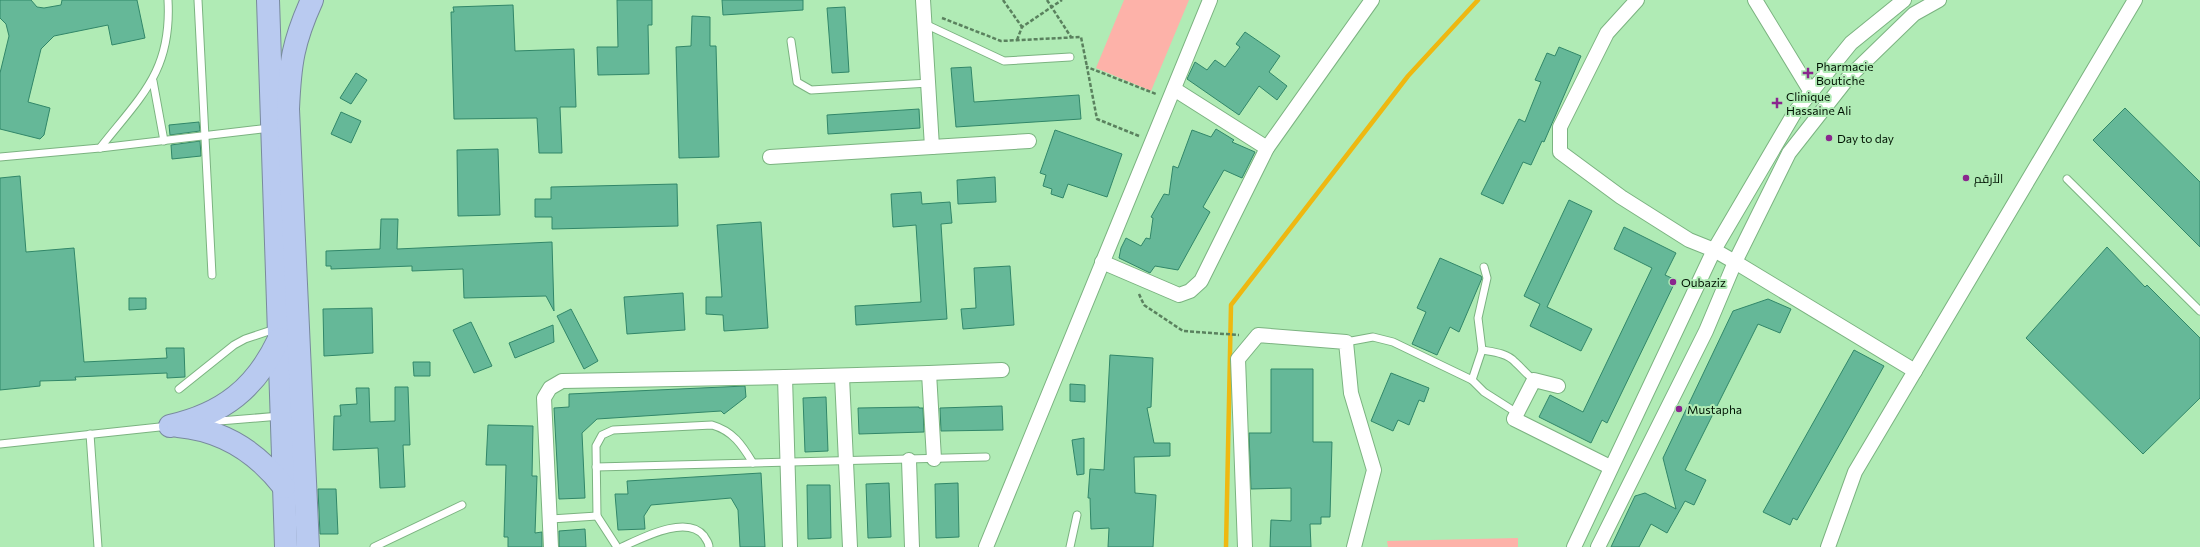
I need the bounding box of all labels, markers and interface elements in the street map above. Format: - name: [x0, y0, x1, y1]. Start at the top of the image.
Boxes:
- place label: Pharmacie Boutiche: [1816, 59, 1874, 87]
- marker: Pharmacie Boutiche: [1803, 68, 1813, 78]
- place label: Clinique Hassaine Ali: [1786, 89, 1851, 117]
- marker: Clinique Hassaine Ali: [1771, 97, 1783, 109]
- place label: Day to day: [1837, 131, 1894, 145]
- marker: Day to day: [1824, 133, 1834, 143]
- place label: الأرقم: [1974, 171, 2003, 187]
- marker: الأرقم: [1961, 173, 1971, 183]
- place label: Oubaziz: [1681, 275, 1726, 289]
- marker: Oubaziz: [1668, 277, 1678, 287]
- place label: Mustapha: [1687, 402, 1742, 416]
- marker: Mustapha: [1674, 404, 1684, 414]

